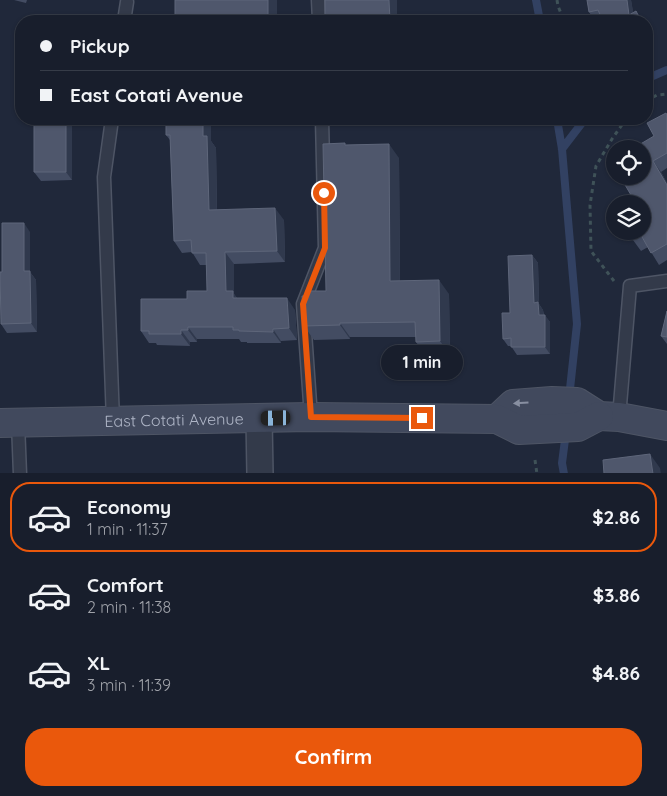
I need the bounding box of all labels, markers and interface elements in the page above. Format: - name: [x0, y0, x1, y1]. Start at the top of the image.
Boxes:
- text: Pickup: [70, 34, 130, 58]
- text: East Cotati Avenue: [70, 83, 243, 107]
- map controls: [606, 140, 651, 240]
- button: locate: [606, 140, 651, 185]
- route start: [313, 182, 335, 204]
- button: layers: [606, 195, 651, 240]
- callout: 1 min: [381, 346, 463, 380]
- text: 1 min: [403, 352, 441, 372]
- one-way arrow: [513, 400, 529, 408]
- route end: [411, 407, 433, 429]
- street label: East Cotati Avenue: [104, 408, 244, 431]
- car: [260, 410, 291, 426]
- icon: car: [27, 495, 72, 540]
- text: Economy: [87, 495, 171, 519]
- text: $2.86: [592, 505, 640, 529]
- text: 1 min · 11:37: [87, 519, 168, 539]
- icon: car: [27, 573, 72, 618]
- text: Comfort: [87, 573, 164, 597]
- text: $3.86: [593, 583, 640, 607]
- text: 2 min · 11:38: [87, 597, 171, 617]
- icon: car: [27, 651, 72, 696]
- text: XL: [87, 651, 110, 675]
- text: $4.86: [592, 661, 640, 685]
- text: 3 min · 11:39: [87, 675, 171, 695]
- button: Confirm: [25, 728, 642, 786]

